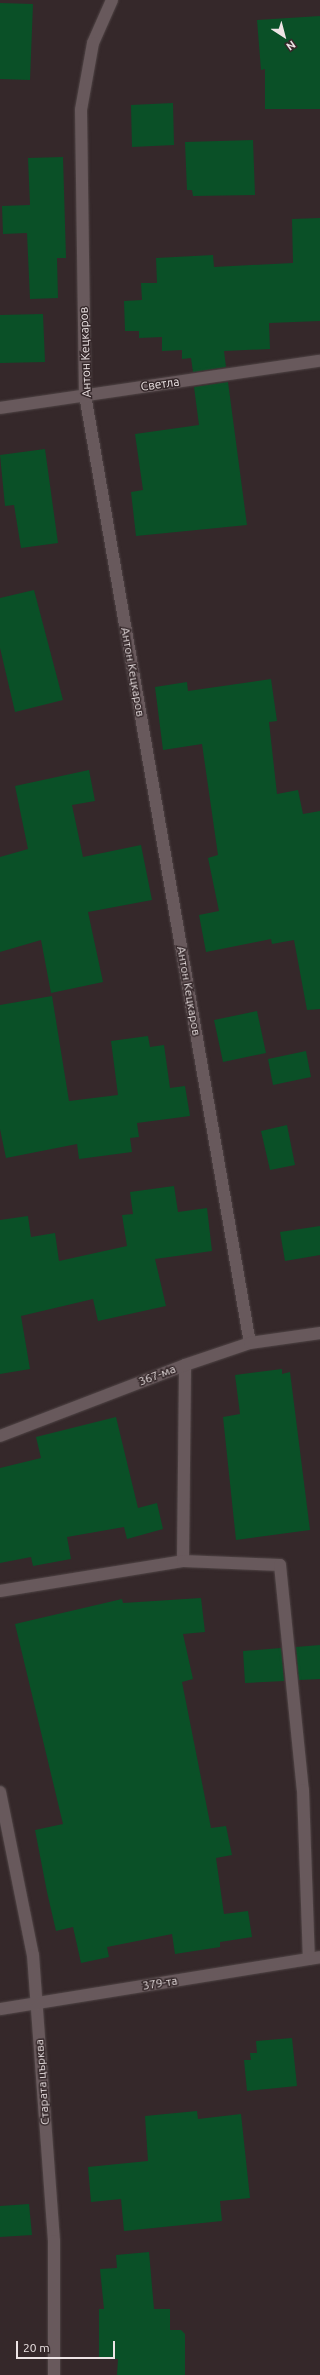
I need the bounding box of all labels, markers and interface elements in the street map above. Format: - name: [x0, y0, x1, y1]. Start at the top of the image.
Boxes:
- north arrow: [264, 16, 304, 56]
- text: N: [284, 38, 298, 53]
- street label: Антон Кецкаров: [76, 306, 94, 398]
- street label: Светла: [140, 374, 180, 394]
- street label: Антон Кецкаров: [118, 626, 148, 718]
- street label: Антон Кецкаров: [174, 945, 204, 1037]
- street label: 367-ма: [136, 1361, 178, 1389]
- street label: 379-та: [141, 1973, 179, 1993]
- street label: Старата църква: [32, 2039, 52, 2125]
- scale bar: [18, 2333, 117, 2359]
- text: 20 m: [23, 2341, 50, 2354]

